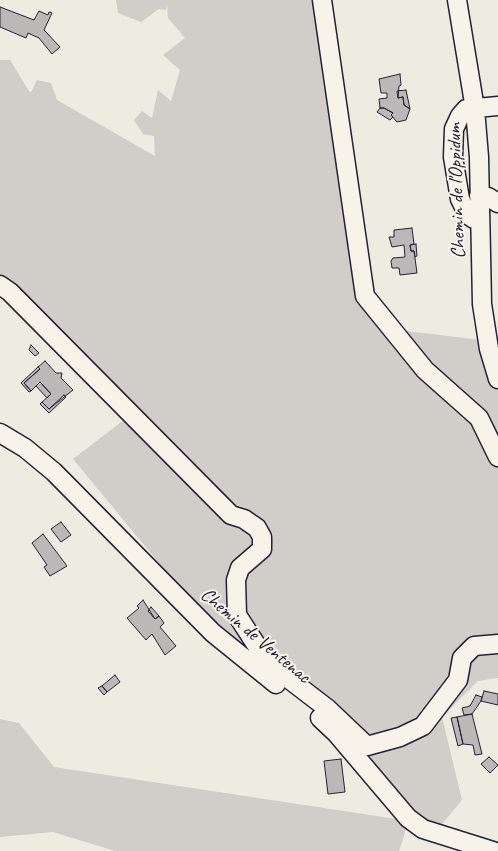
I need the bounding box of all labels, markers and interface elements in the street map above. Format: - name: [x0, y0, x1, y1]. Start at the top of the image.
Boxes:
- street label: Chemin de l'Oppidum: [443, 123, 471, 259]
- street label: Chemin de Ventenac: [195, 583, 315, 689]

